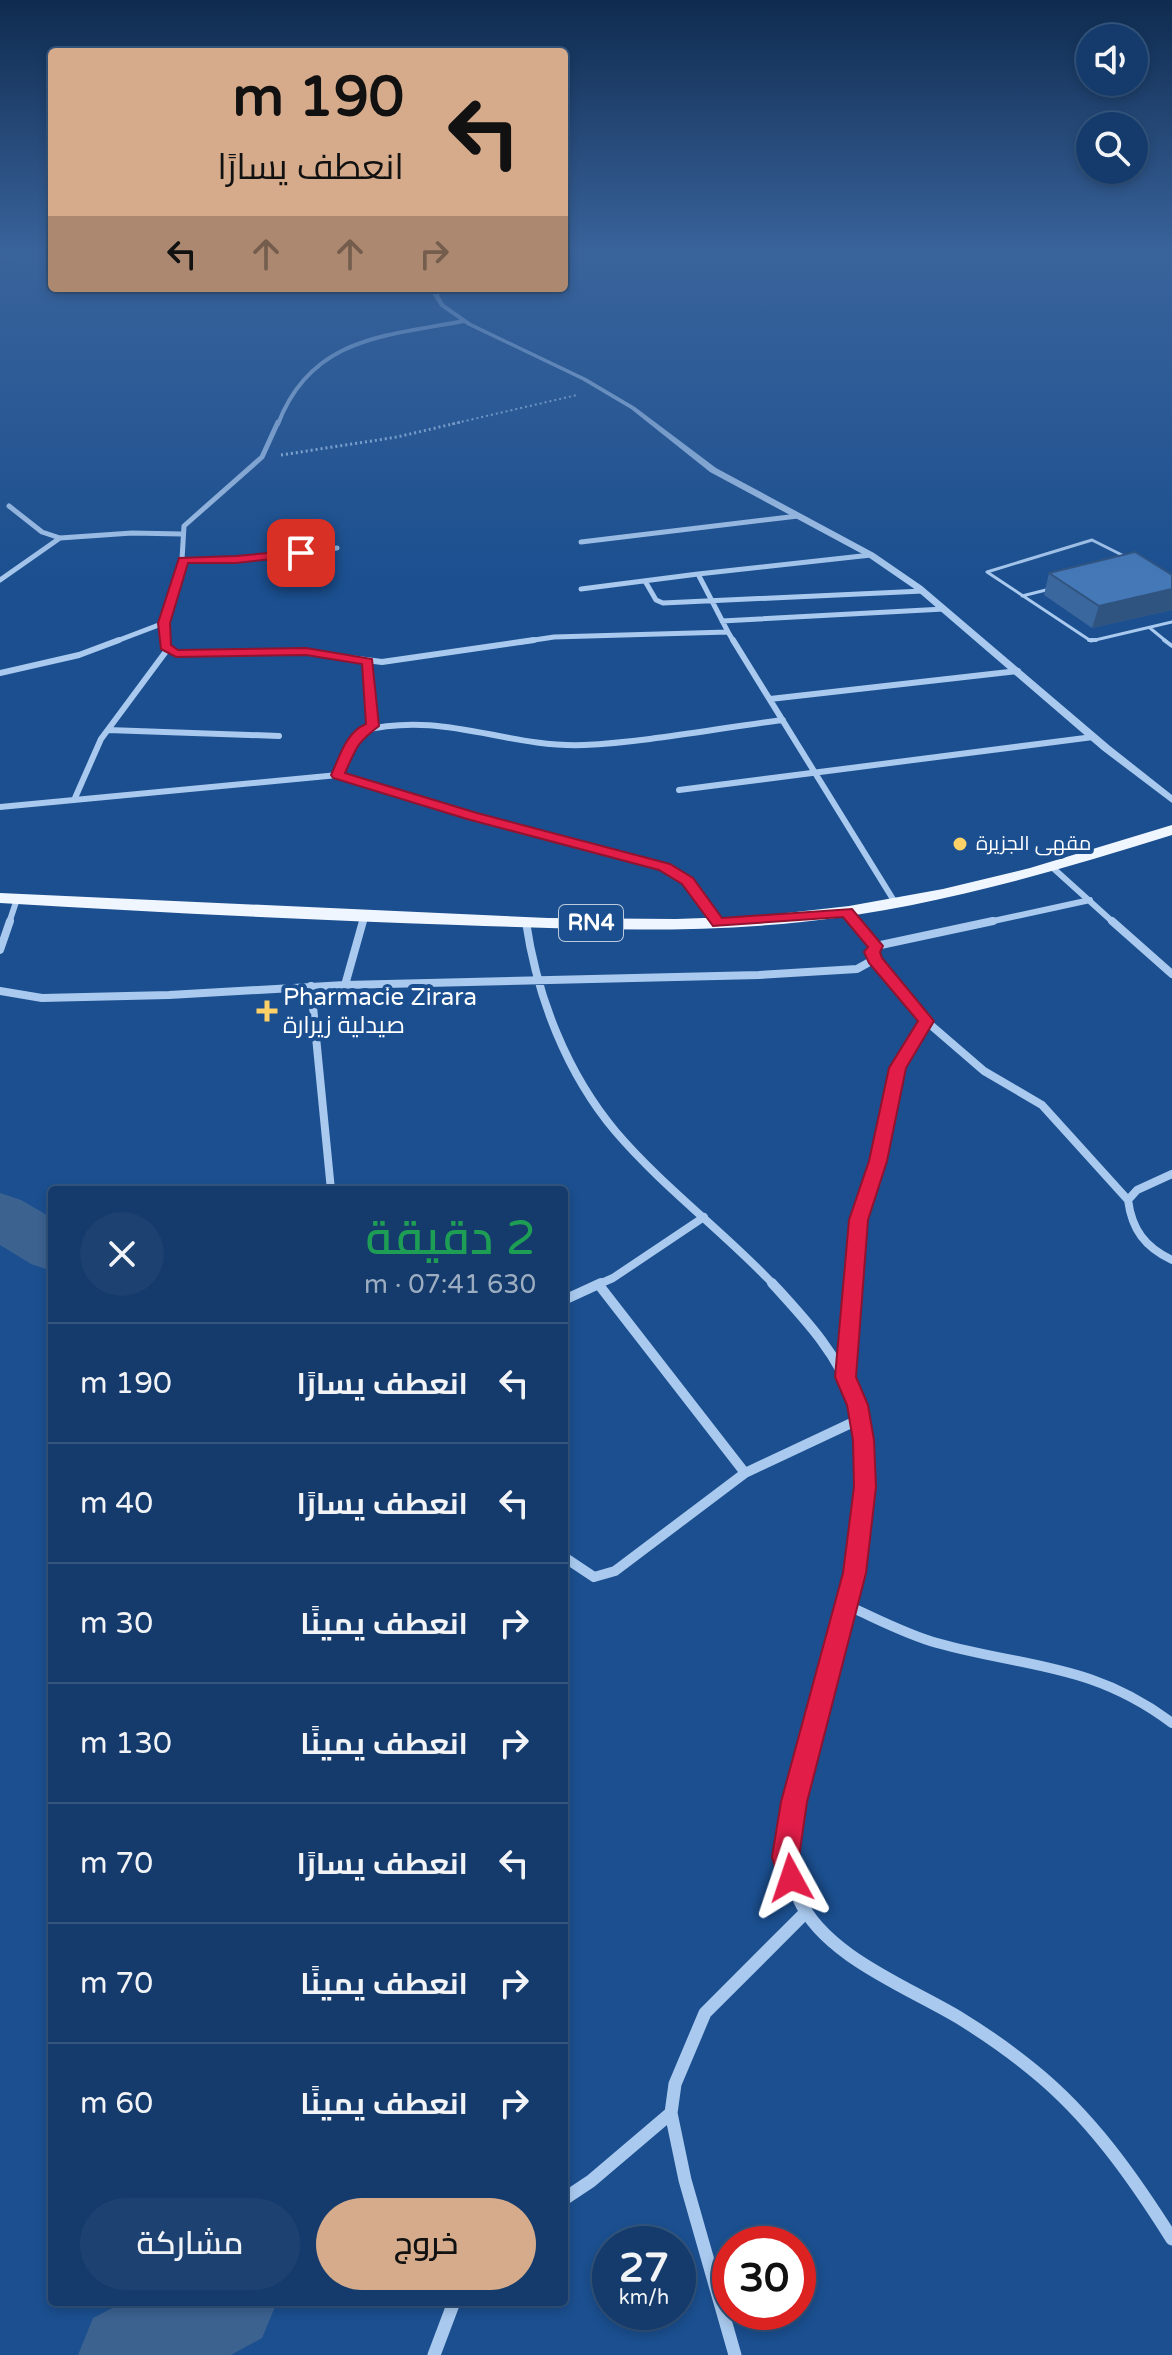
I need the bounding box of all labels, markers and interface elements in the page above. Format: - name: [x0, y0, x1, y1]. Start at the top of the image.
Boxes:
- map controls: [1076, 24, 1148, 184]
- button: sound: [1076, 24, 1148, 96]
- text: 190 m: [233, 64, 404, 131]
- icon: left: [432, 80, 536, 184]
- button: search: [1076, 112, 1148, 184]
- text: انعطف يسارًا: [217, 146, 404, 189]
- icon: left: [160, 232, 204, 276]
- icon: ahead: [244, 232, 288, 276]
- icon: ahead: [328, 232, 372, 276]
- icon: right: [412, 232, 456, 276]
- pin: [267, 519, 335, 587]
- icon: arrive: [279, 531, 323, 575]
- place label: مقهى الجزيرة: [976, 832, 1091, 856]
- marker: مقهى الجزيرة: [951, 835, 969, 853]
- road number: RN4: [559, 905, 623, 941]
- place label: Pharmacie Zirara صيدلية زيرارة: [283, 983, 477, 1040]
- marker: Pharmacie Zirara صيدلية زيرارة: [258, 1002, 276, 1020]
- text: 2 دقيقة: [366, 1210, 536, 1268]
- button: close: [80, 1212, 164, 1296]
- text: 630 m · 07:41: [364, 1269, 536, 1300]
- icon: left: [492, 1361, 536, 1405]
- text: 190 m: [80, 1365, 172, 1402]
- text: انعطف يسارًا: [297, 1366, 468, 1403]
- icon: left: [492, 1481, 536, 1525]
- text: 40 m: [80, 1485, 153, 1522]
- text: انعطف يسارًا: [297, 1486, 468, 1523]
- icon: right: [492, 1601, 536, 1645]
- text: 30 m: [80, 1605, 153, 1642]
- text: انعطف يمينًا: [300, 1606, 468, 1643]
- icon: right: [492, 1721, 536, 1765]
- text: 130 m: [80, 1725, 172, 1762]
- text: انعطف يمينًا: [300, 1726, 468, 1763]
- position arrow: [749, 1836, 833, 1920]
- icon: left: [492, 1841, 536, 1885]
- text: 70 m: [80, 1845, 153, 1882]
- text: انعطف يسارًا: [297, 1846, 468, 1883]
- icon: right: [492, 1961, 536, 2005]
- text: 70 m: [80, 1965, 153, 2002]
- text: انعطف يمينًا: [300, 1966, 468, 2003]
- icon: right: [492, 2081, 536, 2125]
- text: 60 m: [80, 2085, 153, 2122]
- text: انعطف يمينًا: [300, 2086, 468, 2123]
- button: مشاركة: [80, 2198, 300, 2290]
- button: خروج: [316, 2198, 536, 2290]
- speed limit sign: 30: [712, 2226, 816, 2330]
- text: 27: [619, 2244, 669, 2292]
- text: km/h: [619, 2286, 669, 2310]

